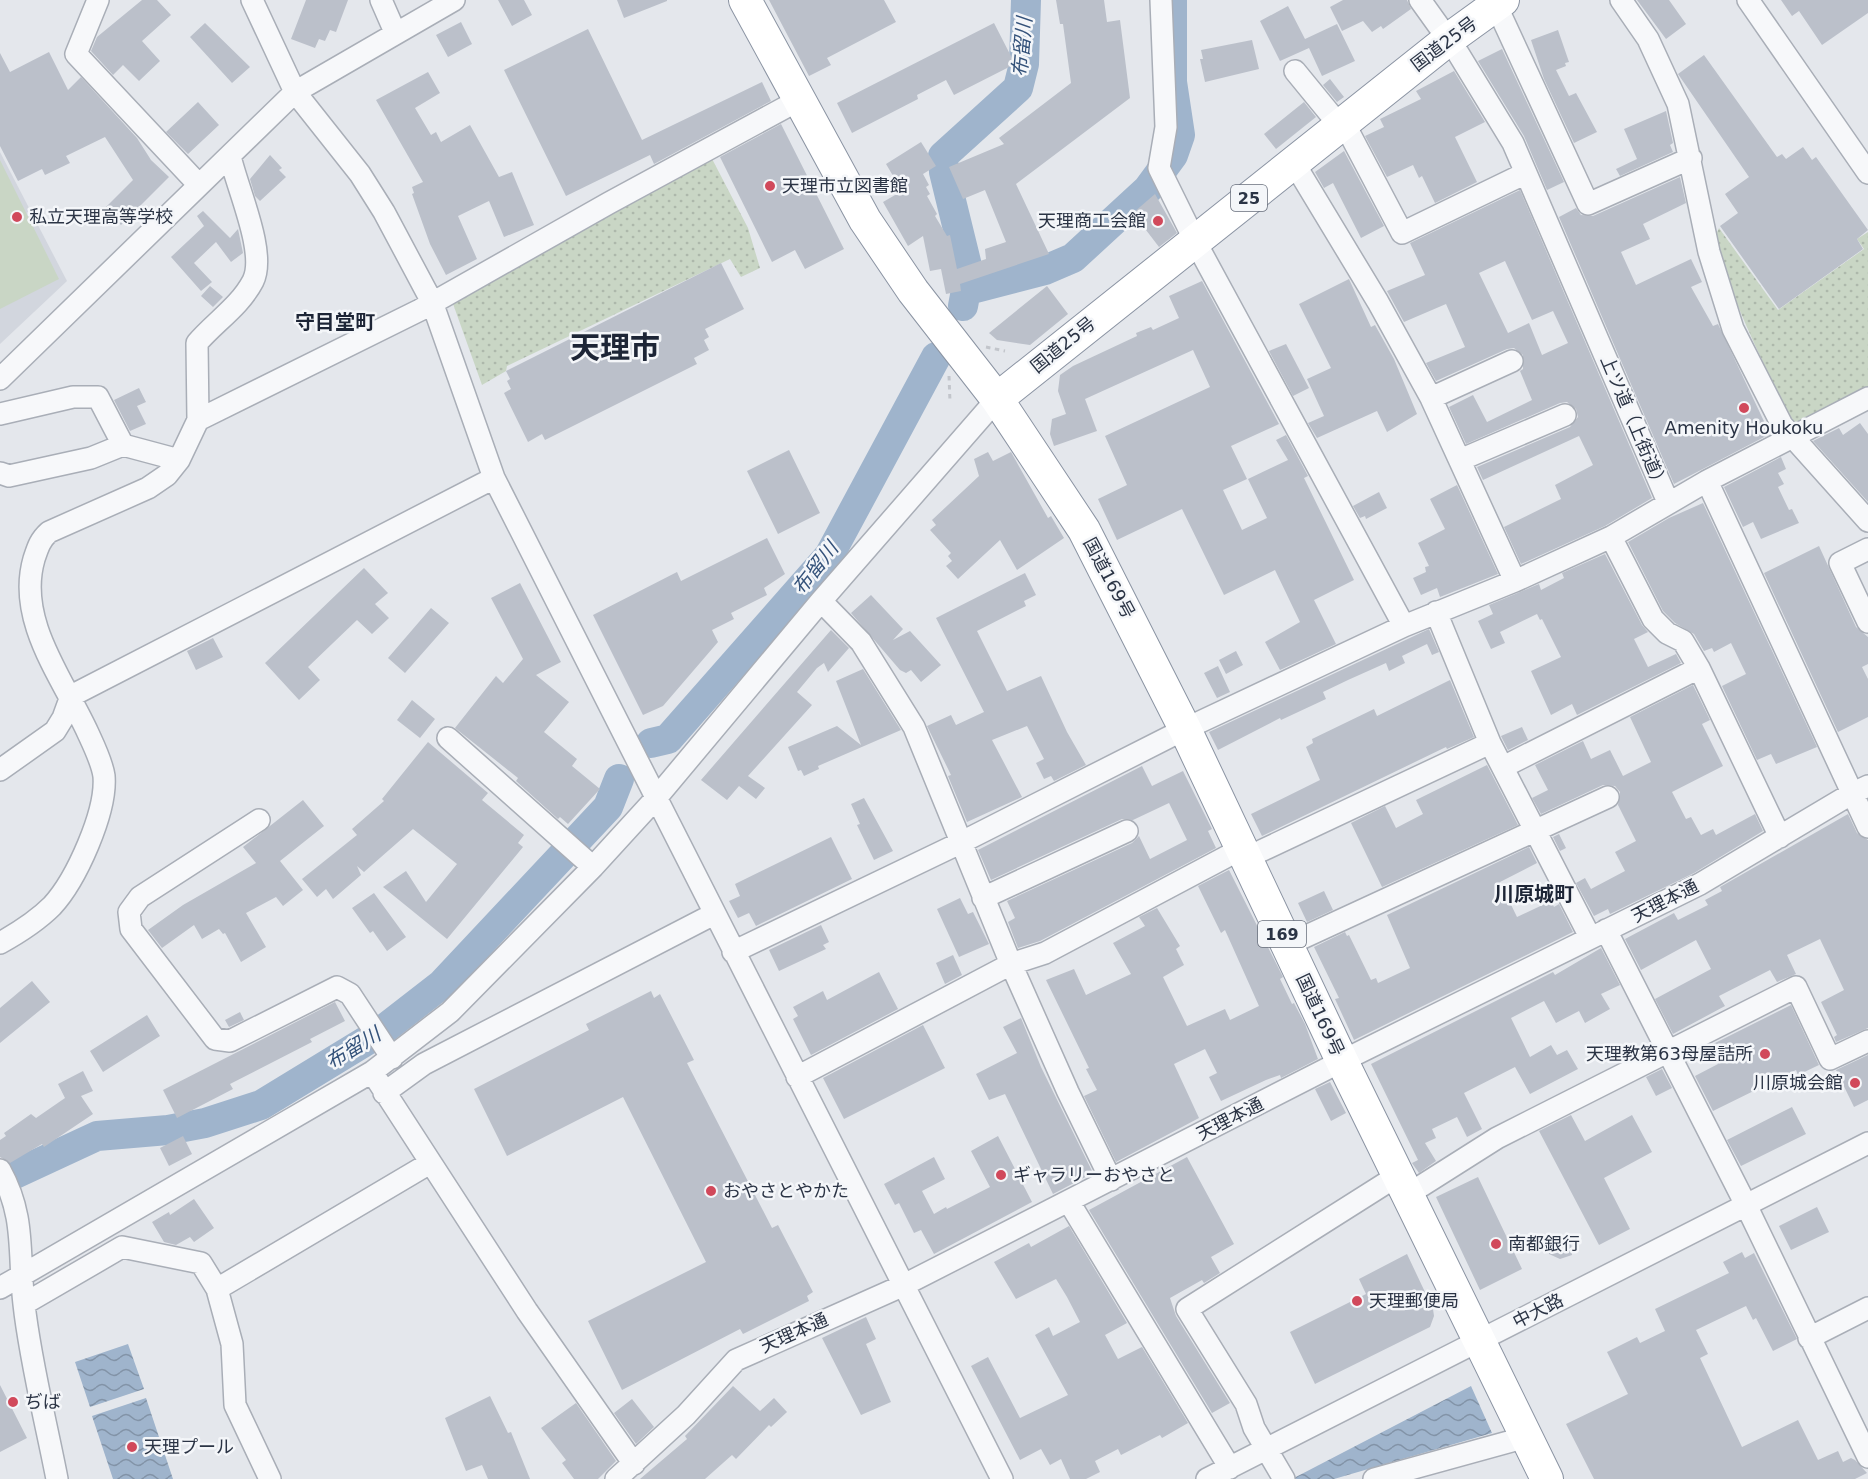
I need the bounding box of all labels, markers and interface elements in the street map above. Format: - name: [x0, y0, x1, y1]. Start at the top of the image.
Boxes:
- street label: 国道25号: [1407, 12, 1481, 75]
- water label: 布留川: [1007, 14, 1037, 78]
- place label: 天理市立図書館: [782, 175, 908, 196]
- marker: 天理市立図書館: [763, 179, 777, 193]
- road number: 25: [1231, 185, 1267, 211]
- place label: 私立天理高等学校: [29, 206, 173, 227]
- marker: 私立天理高等学校: [10, 210, 24, 224]
- place label: 天理商工会館: [1038, 210, 1146, 231]
- marker: 天理商工会館: [1151, 214, 1165, 228]
- district label: 守目堂町: [295, 310, 375, 334]
- street label: 国道25号: [1026, 312, 1099, 377]
- district label: 天理市: [570, 330, 660, 365]
- street label: 上ツ道（上街道）: [1597, 352, 1672, 493]
- marker: Amenity Houkoku: [1737, 401, 1751, 415]
- place label: Amenity Houkoku: [1665, 417, 1823, 438]
- street label: 国道169号: [1079, 534, 1139, 622]
- water label: 布留川: [787, 535, 844, 599]
- street label: 天理本通: [1628, 875, 1702, 926]
- district label: 川原城町: [1494, 882, 1574, 906]
- road number: 169: [1258, 921, 1306, 947]
- street label: 国道169号: [1292, 970, 1349, 1059]
- water label: 布留川: [321, 1021, 386, 1074]
- place label: 天理教第63母屋詰所: [1586, 1043, 1753, 1064]
- marker: 天理教第63母屋詰所: [1758, 1047, 1772, 1061]
- place label: 川原城会館: [1753, 1072, 1843, 1093]
- marker: 川原城会館: [1848, 1076, 1862, 1090]
- street label: 天理本通: [1193, 1093, 1267, 1144]
- place label: ギャラリーおやさと: [1013, 1164, 1175, 1185]
- marker: ギャラリーおやさと: [994, 1168, 1008, 1182]
- place label: おやさとやかた: [723, 1180, 849, 1201]
- marker: おやさとやかた: [704, 1184, 718, 1198]
- place label: 南都銀行: [1508, 1233, 1580, 1254]
- marker: 南都銀行: [1489, 1237, 1503, 1251]
- street label: 中大路: [1509, 1289, 1567, 1332]
- place label: 天理郵便局: [1369, 1290, 1459, 1311]
- marker: 天理郵便局: [1350, 1294, 1364, 1308]
- street label: 天理本通: [757, 1308, 831, 1357]
- place label: ぢば: [25, 1391, 61, 1412]
- marker: ぢば: [6, 1395, 20, 1409]
- place label: 天理プール: [144, 1436, 234, 1457]
- marker: 天理プール: [125, 1440, 139, 1454]

